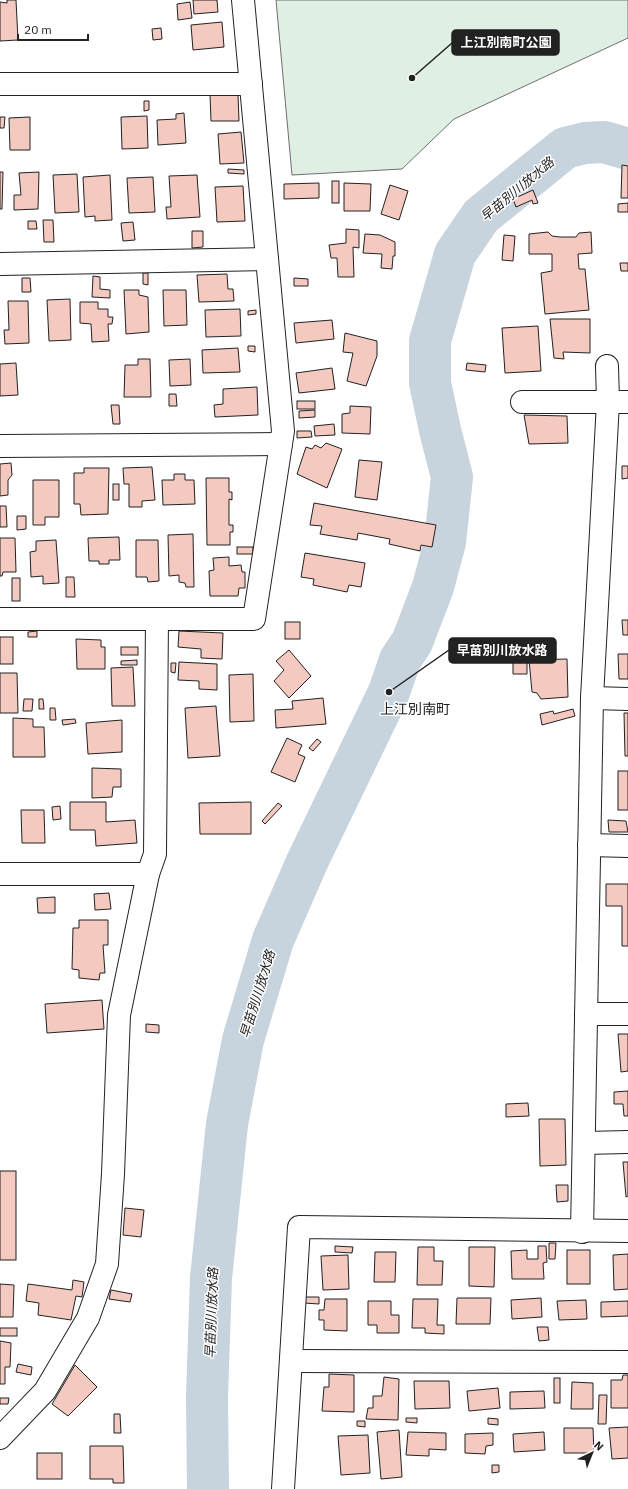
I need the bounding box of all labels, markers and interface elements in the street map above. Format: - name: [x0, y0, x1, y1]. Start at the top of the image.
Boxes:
- scale bar: [18, 16, 88, 42]
- text: 20 m: [24, 22, 52, 37]
- callout: 上江別南町公園: [452, 30, 559, 55]
- text: 上江別南町公園: [460, 34, 552, 51]
- water label: 早苗別川放水路: [477, 153, 558, 225]
- callout: 早苗別川放水路: [449, 638, 556, 663]
- text: 早苗別川放水路: [456, 642, 548, 659]
- district label: 上江別南町: [380, 700, 450, 718]
- water label: 早苗別川放水路: [236, 947, 279, 1040]
- water label: 早苗別川放水路: [201, 1266, 222, 1359]
- north arrow: [572, 1433, 612, 1473]
- text: N: [591, 1438, 607, 1454]

